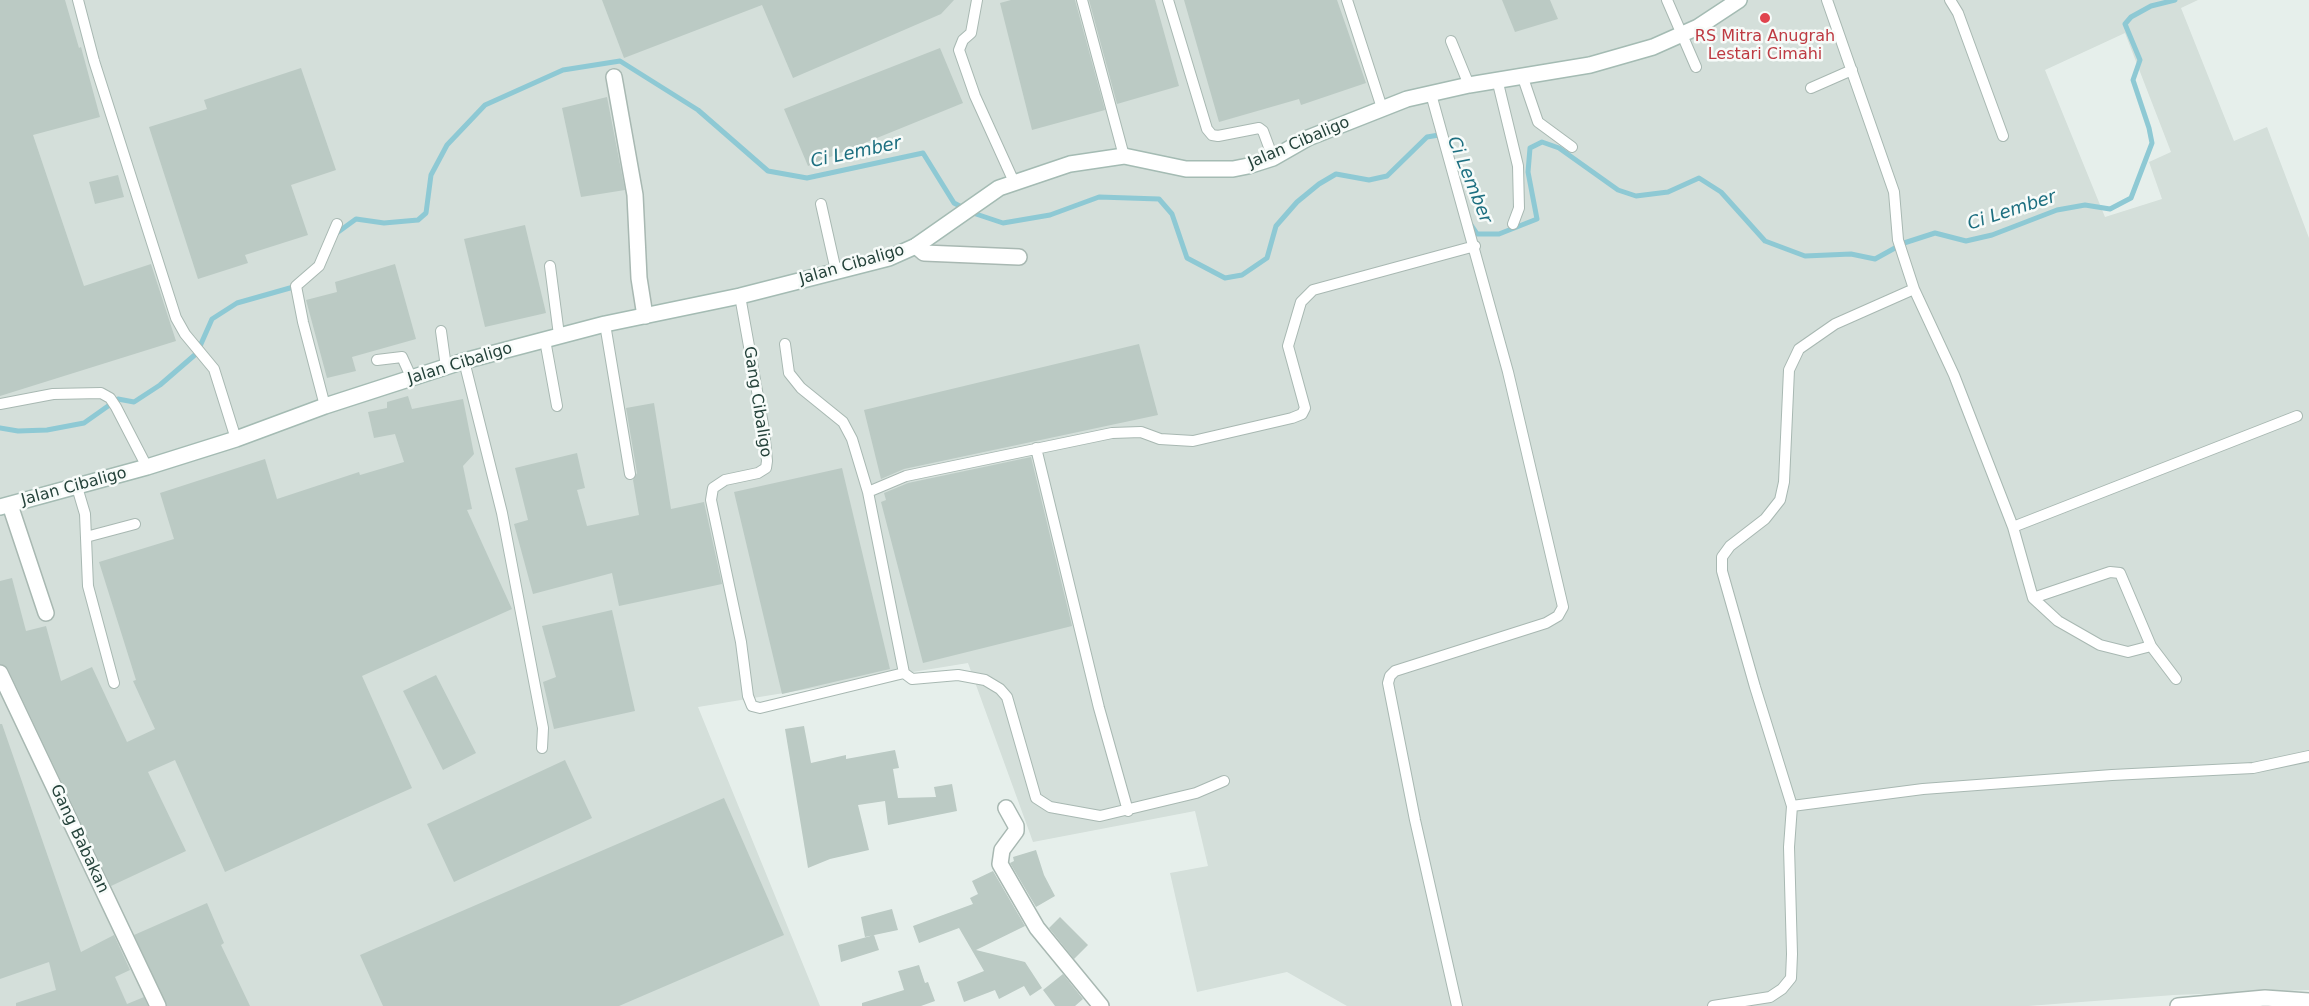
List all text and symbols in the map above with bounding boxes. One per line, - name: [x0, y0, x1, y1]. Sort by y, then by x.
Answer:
- marker: RS Mitra Anugrah Lestari Cimahi: [1758, 11, 1772, 25]
- place label: RS Mitra Anugrah Lestari Cimahi: [1695, 27, 1835, 65]
- street label: Jalan Cibaligo: [1245, 113, 1353, 173]
- water label: Ci Lember: [809, 133, 903, 173]
- water label: Ci Lember: [1442, 133, 1496, 227]
- water label: Ci Lember: [1965, 187, 2059, 235]
- street label: Jalan Cibaligo: [797, 241, 907, 289]
- street label: Jalan Cibaligo: [405, 339, 515, 389]
- street label: Gang Cibaligo: [739, 345, 775, 459]
- street label: Jalan Cibaligo: [19, 464, 129, 510]
- street label: Gang Babakan: [46, 782, 112, 896]

